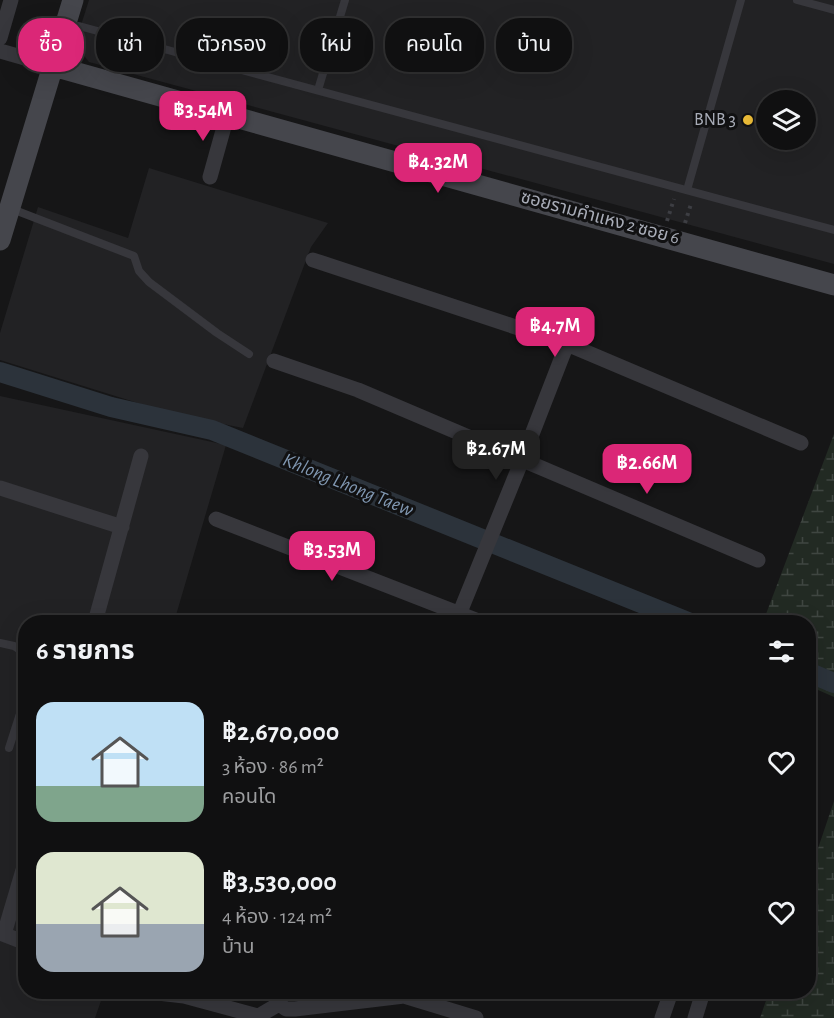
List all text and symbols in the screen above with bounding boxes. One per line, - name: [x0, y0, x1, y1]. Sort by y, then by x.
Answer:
- chip: ซื้อ: [18, 18, 84, 72]
- chip: เช่า: [96, 18, 164, 72]
- chip: ตัวกรอง: [176, 18, 288, 72]
- chip: ใหม่: [300, 18, 373, 72]
- chip: คอนโด: [385, 18, 484, 72]
- chip: บ้าน: [496, 18, 572, 72]
- map controls: [756, 90, 816, 150]
- button: layers: [756, 90, 816, 150]
- pin: ฿3.54M: [154, 91, 252, 142]
- text: ฿3.54M: [173, 100, 233, 120]
- place label: BNB 3: [694, 111, 736, 129]
- marker: BNB 3: [741, 113, 755, 127]
- pin: ฿4.32M: [389, 143, 487, 194]
- text: ฿4.32M: [408, 152, 468, 172]
- street label: ซอยรามคำแหง 2 ซอย 6: [519, 188, 681, 248]
- pin: ฿4.7M: [513, 307, 597, 358]
- text: ฿4.7M: [530, 316, 580, 336]
- pin: ฿2.67M: [447, 430, 545, 481]
- text: ฿2.67M: [466, 439, 526, 459]
- pin: ฿2.66M: [598, 444, 696, 495]
- water label: Khlong Lhong Taew: [280, 450, 416, 520]
- text: ฿2.66M: [617, 453, 677, 473]
- pin: ฿3.53M: [283, 531, 381, 582]
- text: ฿3.53M: [303, 540, 361, 560]
- icon: filters: [765, 635, 798, 668]
- text: 6 รายการ: [36, 638, 134, 664]
- text: ฿2,670,000: [222, 719, 339, 745]
- icon: home: [84, 726, 156, 798]
- icon: heart: [765, 746, 798, 779]
- text: 3 ห้อง · 86 m²: [222, 757, 324, 777]
- text: คอนโด: [222, 787, 276, 807]
- text: ฿3,530,000: [222, 869, 337, 895]
- icon: home: [84, 876, 156, 948]
- icon: heart: [765, 896, 798, 929]
- text: 4 ห้อง · 124 m²: [222, 907, 332, 927]
- text: บ้าน: [222, 937, 254, 957]

